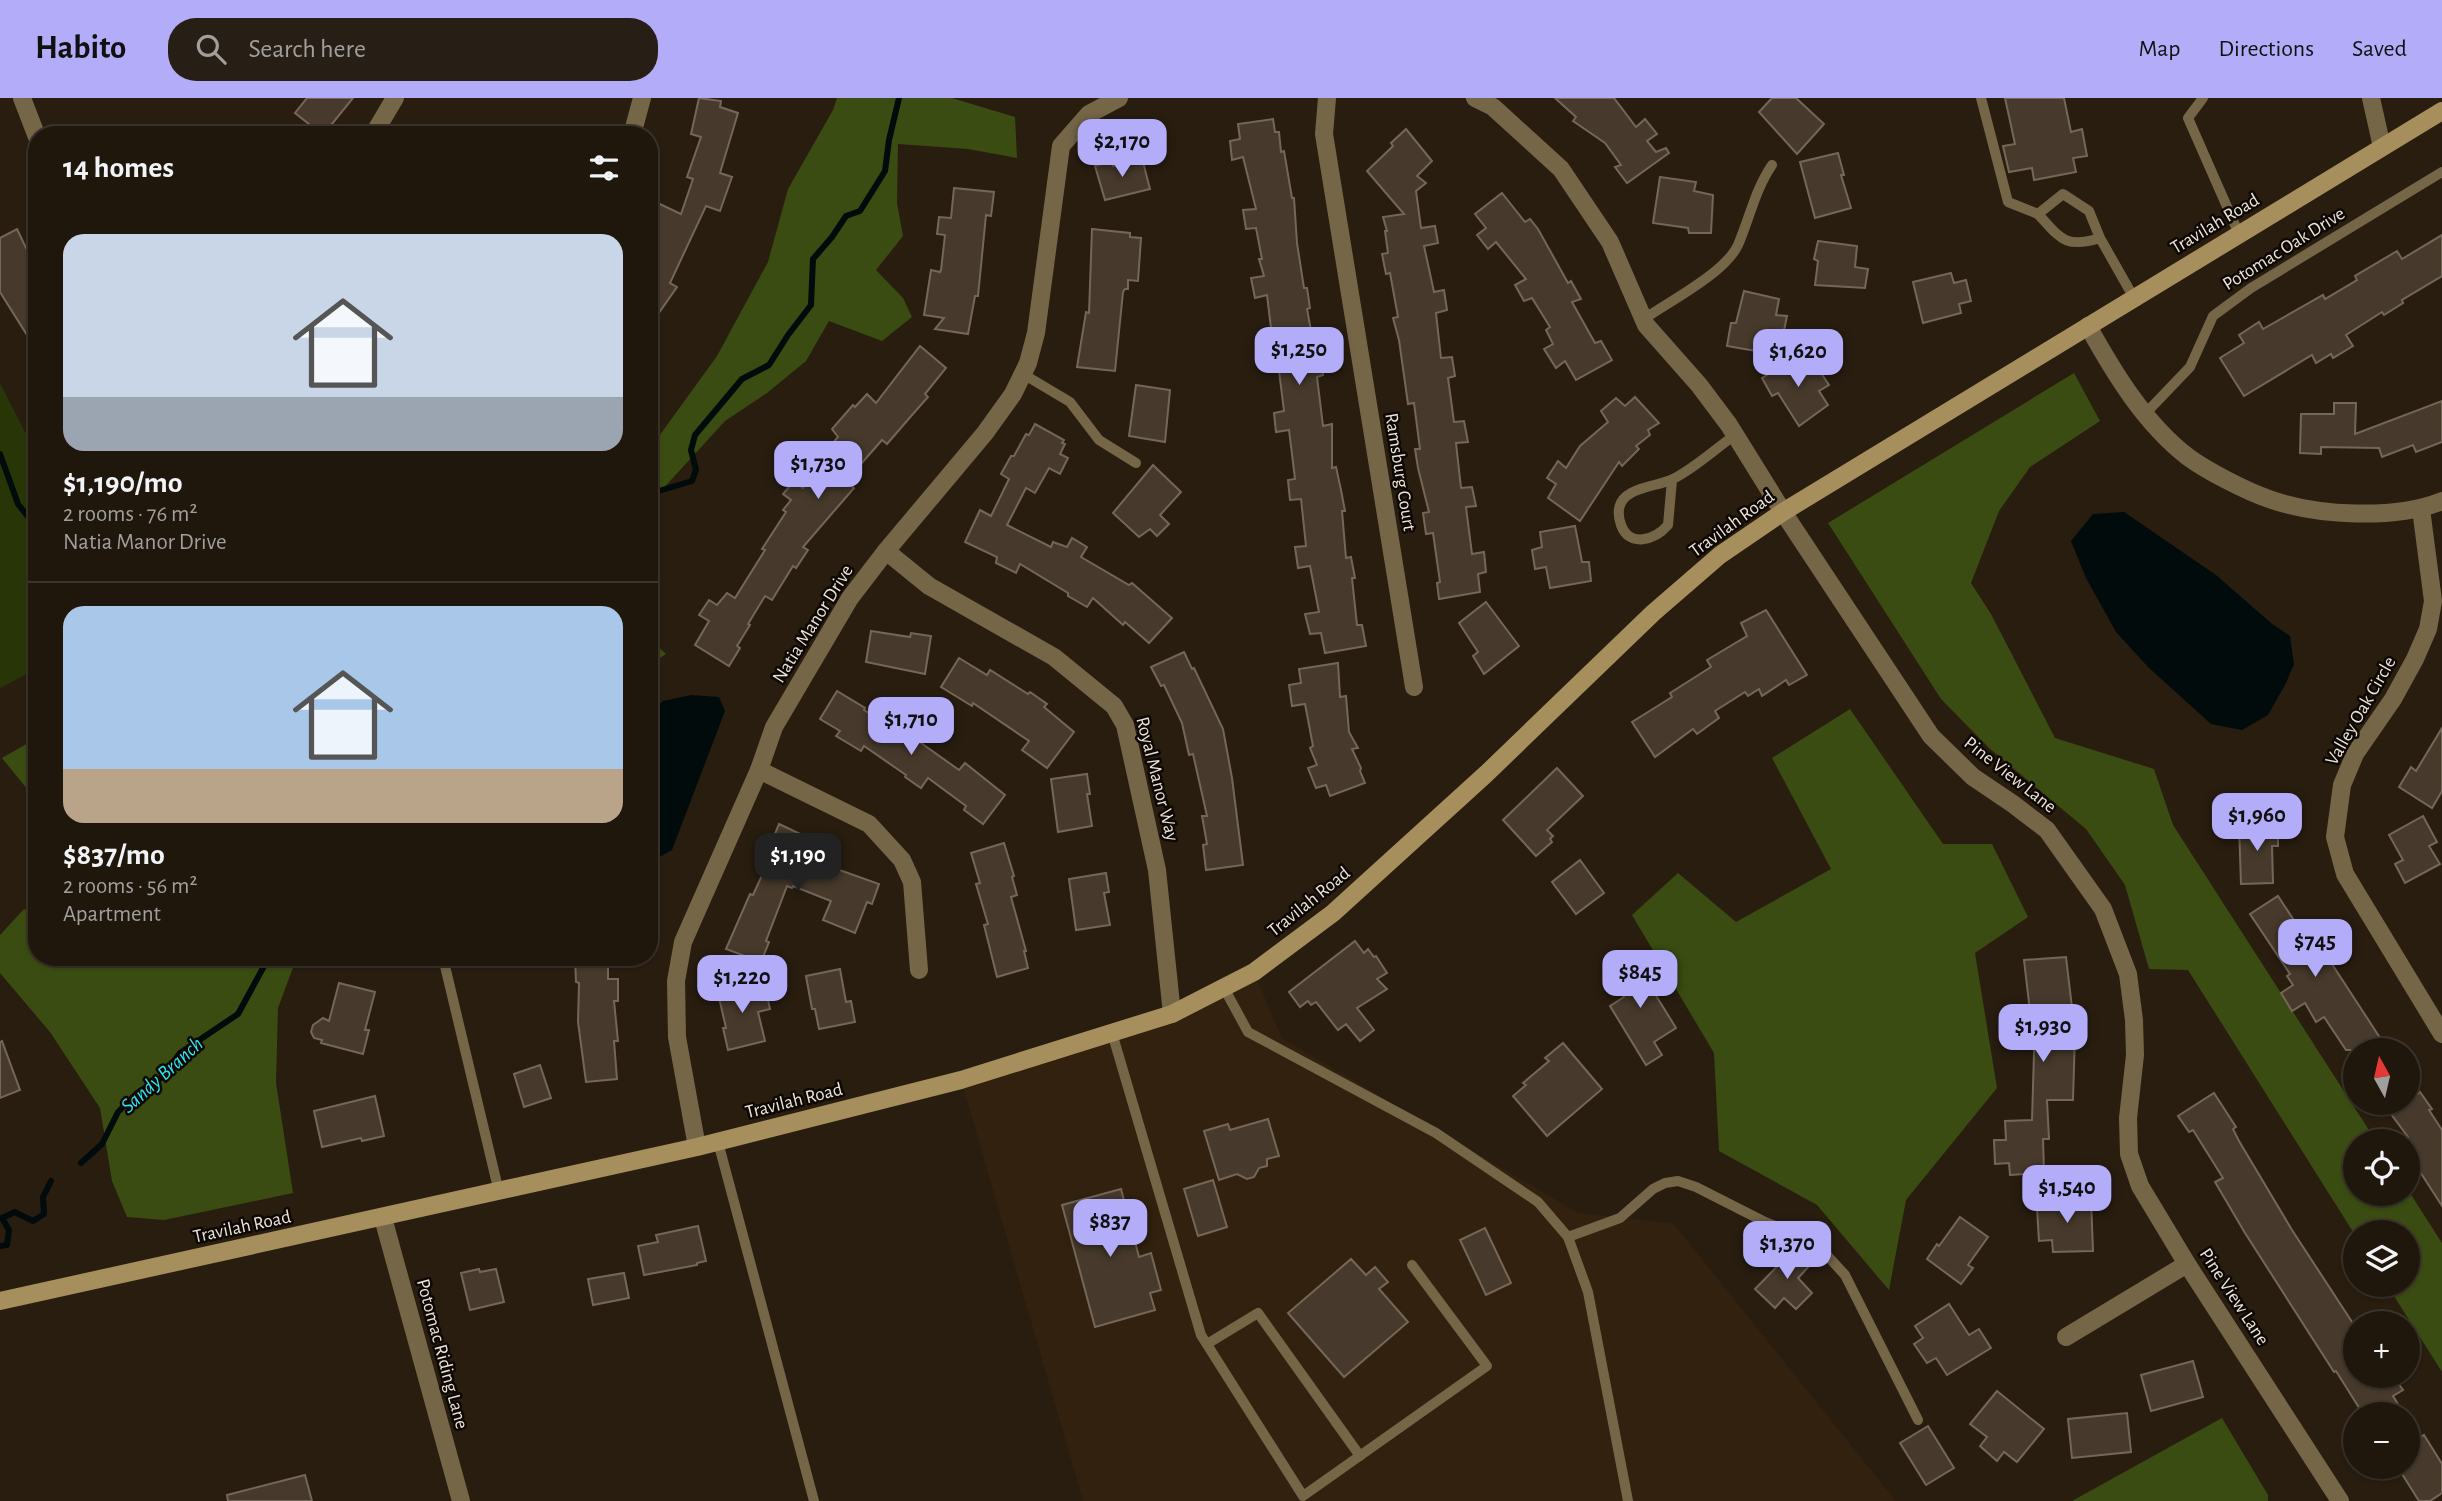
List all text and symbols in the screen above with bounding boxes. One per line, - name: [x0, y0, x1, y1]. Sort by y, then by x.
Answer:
- search box: [168, 18, 658, 81]
- icon: search: [192, 30, 230, 68]
- text: Habito: [35, 32, 126, 65]
- text: Search here: [248, 36, 366, 62]
- text: Map: [2138, 37, 2180, 61]
- text: Directions: [2218, 37, 2314, 61]
- text: Saved: [2352, 37, 2407, 61]
- pin: $2,170: [1065, 120, 1179, 179]
- text: $2,170: [1094, 130, 1150, 153]
- icon: filters: [585, 149, 623, 187]
- text: 14 homes: [63, 153, 174, 183]
- street label: Travilah Road: [2167, 190, 2263, 258]
- street label: Potomac Oak Drive: [2220, 204, 2348, 294]
- icon: home: [280, 280, 406, 406]
- pin: $1,250: [1242, 328, 1356, 387]
- pin: $1,620: [1741, 330, 1855, 389]
- text: $1,250: [1271, 338, 1327, 361]
- text: $1,620: [1769, 340, 1827, 363]
- street label: Ramsburg Court: [1381, 412, 1419, 532]
- pin: $1,730: [761, 442, 875, 501]
- text: $1,730: [790, 452, 846, 475]
- text: $1,190/mo: [63, 468, 183, 498]
- street label: Travilah Road: [1686, 487, 1778, 561]
- text: 2 rooms · 76 m²: [63, 503, 197, 526]
- text: Natia Manor Drive: [63, 531, 227, 554]
- street label: Natia Manor Drive: [769, 562, 857, 686]
- icon: home: [280, 652, 406, 778]
- street label: Valley Oak Circle: [2322, 653, 2400, 769]
- pin: $1,710: [854, 698, 968, 757]
- text: $1,710: [884, 708, 938, 731]
- street label: Royal Manor Way: [1132, 715, 1182, 843]
- street label: Pine View Lane: [1960, 733, 2060, 817]
- pin: $1,960: [2200, 794, 2314, 853]
- text: $1,960: [2228, 804, 2286, 827]
- pin: $1,190: [741, 834, 855, 893]
- text: $837/mo: [63, 840, 165, 870]
- text: $1,190: [770, 844, 826, 867]
- street label: Travilah Road: [1264, 863, 1354, 941]
- text: 2 rooms · 56 m²: [63, 875, 197, 898]
- text: Apartment: [63, 903, 161, 926]
- pin: $745: [2274, 920, 2356, 979]
- text: $745: [2294, 930, 2336, 953]
- pin: $845: [1599, 950, 1681, 1010]
- pin: $1,220: [685, 956, 799, 1015]
- text: $845: [1618, 961, 1662, 984]
- text: $1,220: [713, 966, 771, 989]
- pin: $1,930: [1986, 1004, 2100, 1064]
- text: $1,930: [2015, 1015, 2071, 1038]
- water label: Sandy Branch: [117, 1033, 207, 1117]
- north arrow: [2343, 1038, 2420, 1115]
- map controls: [2343, 1038, 2420, 1479]
- street label: Travilah Road: [743, 1080, 845, 1122]
- button: locate: [2343, 1129, 2420, 1206]
- pin: $1,540: [2010, 1166, 2124, 1225]
- text: $1,540: [2038, 1176, 2096, 1199]
- pin: $837: [1069, 1200, 1151, 1259]
- street label: Travilah Road: [191, 1207, 293, 1247]
- text: $837: [1089, 1210, 1131, 1233]
- button: layers: [2343, 1220, 2420, 1297]
- pin: $1,370: [1730, 1222, 1844, 1281]
- text: $1,370: [1759, 1232, 1815, 1255]
- street label: Pine View Lane: [2196, 1245, 2272, 1349]
- street label: Potomac Riding Lane: [413, 1277, 471, 1431]
- button: +: [2343, 1311, 2420, 1388]
- button: −: [2343, 1402, 2420, 1479]

